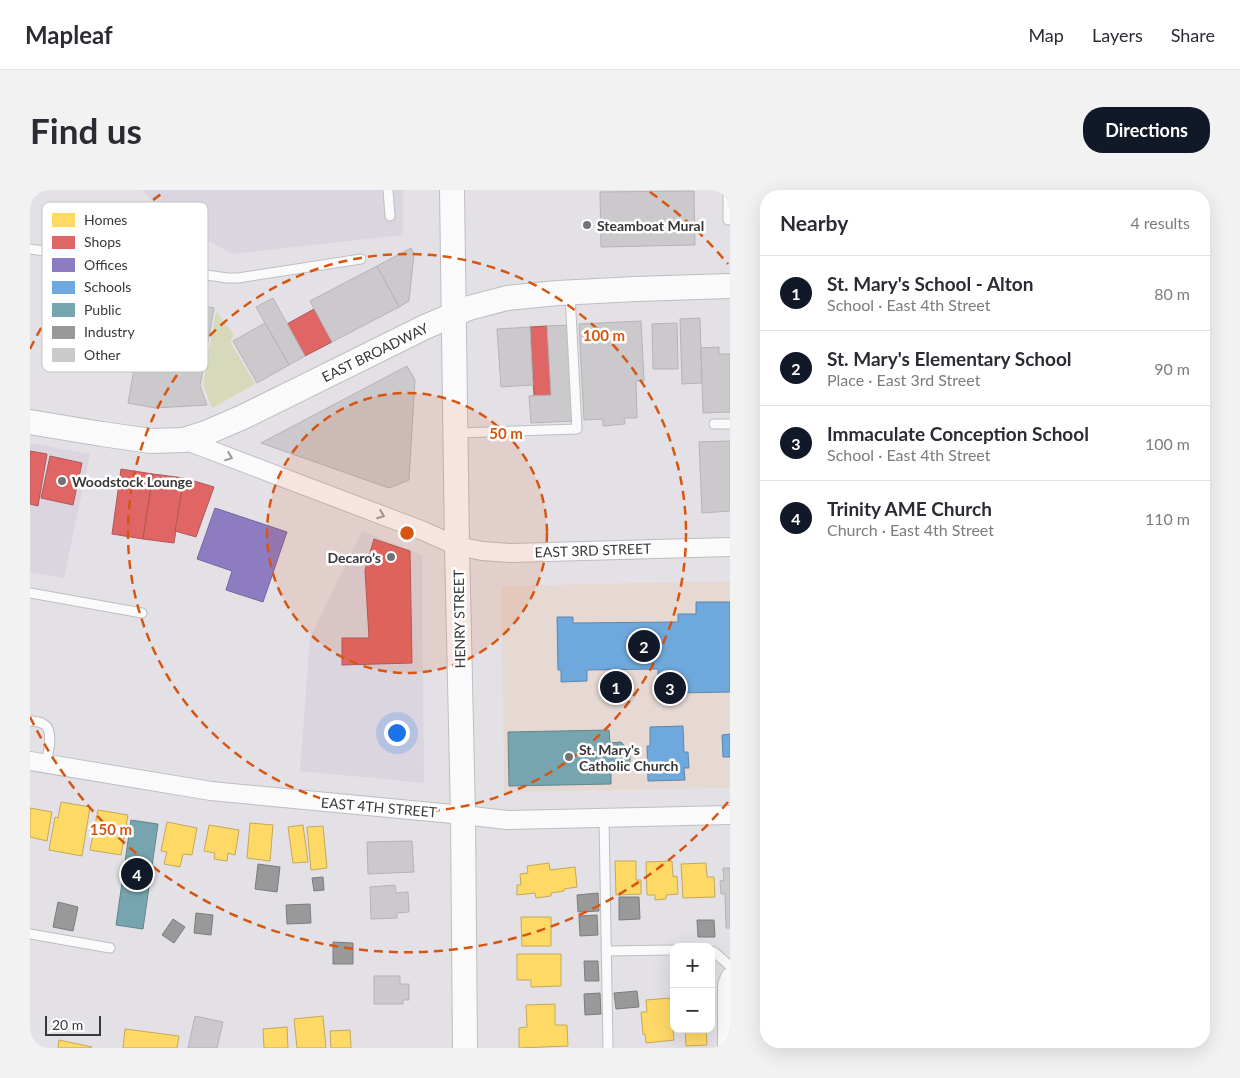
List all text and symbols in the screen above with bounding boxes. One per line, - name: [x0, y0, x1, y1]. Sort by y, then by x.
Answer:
- text: Mapleaf: [25, 20, 113, 49]
- text: Map: [1028, 24, 1064, 46]
- text: Layers: [1092, 24, 1143, 46]
- text: Share: [1171, 24, 1215, 46]
- button: Directions: [1083, 107, 1210, 153]
- text: Find us: [30, 109, 142, 151]
- legend: [42, 202, 208, 372]
- text: Nearby: [780, 210, 848, 235]
- text: Homes: [84, 211, 127, 228]
- text: 4 results: [1130, 213, 1190, 232]
- place label: Steamboat Mural: [597, 217, 704, 234]
- marker: Steamboat Mural: [581, 219, 593, 231]
- text: Shops: [84, 233, 121, 250]
- text: Offices: [84, 256, 128, 273]
- text: St. Mary's School - Alton: [827, 272, 1033, 295]
- text: Schools: [84, 278, 131, 295]
- text: 1: [791, 284, 801, 303]
- text: 80 m: [1154, 284, 1190, 303]
- text: School · East 4th Street: [827, 295, 991, 314]
- text: Public: [84, 301, 122, 318]
- street label: EAST BROADWAY: [319, 319, 431, 385]
- text: Industry: [84, 323, 135, 340]
- text: 100 m: [583, 326, 625, 344]
- text: Other: [84, 346, 121, 363]
- text: St. Mary's Elementary School: [827, 347, 1072, 370]
- text: 2: [791, 359, 801, 378]
- text: 90 m: [1154, 359, 1190, 378]
- text: Place · East 3rd Street: [827, 370, 980, 389]
- text: Immaculate Conception School: [827, 422, 1089, 445]
- text: 50 m: [489, 424, 523, 442]
- text: 3: [791, 434, 801, 453]
- text: 100 m: [1145, 434, 1190, 453]
- text: School · East 4th Street: [827, 445, 991, 464]
- one-way arrow: [224, 451, 233, 462]
- place label: Woodstock Lounge: [72, 473, 193, 490]
- marker: Woodstock Lounge: [56, 475, 68, 487]
- text: Trinity AME Church: [827, 497, 992, 520]
- one-way arrow: [376, 509, 385, 519]
- text: 4: [791, 509, 801, 528]
- text: 110 m: [1145, 509, 1190, 528]
- text: Church · East 4th Street: [827, 520, 994, 539]
- centre of rings: [398, 524, 416, 542]
- street label: EAST 3RD STREET: [534, 539, 652, 561]
- place label: Decaro’s: [327, 549, 381, 566]
- marker: Decaro’s: [385, 551, 397, 563]
- street label: HENRY STREET: [450, 569, 468, 668]
- pin: 2: [628, 627, 660, 665]
- pin: 1: [600, 668, 632, 706]
- pin: 3: [654, 669, 686, 707]
- your location: [384, 720, 410, 746]
- place label: St. Mary's Catholic Church: [579, 741, 678, 774]
- marker: St. Mary's Catholic Church: [563, 751, 575, 763]
- street label: EAST 4TH STREET: [320, 793, 438, 821]
- text: 150 m: [90, 820, 132, 838]
- pin: 4: [121, 855, 153, 893]
- map controls: [670, 943, 715, 1033]
- button: +: [670, 943, 715, 988]
- button: −: [670, 988, 715, 1033]
- scale bar: [45, 1013, 101, 1036]
- text: 20 m: [52, 1016, 83, 1033]

